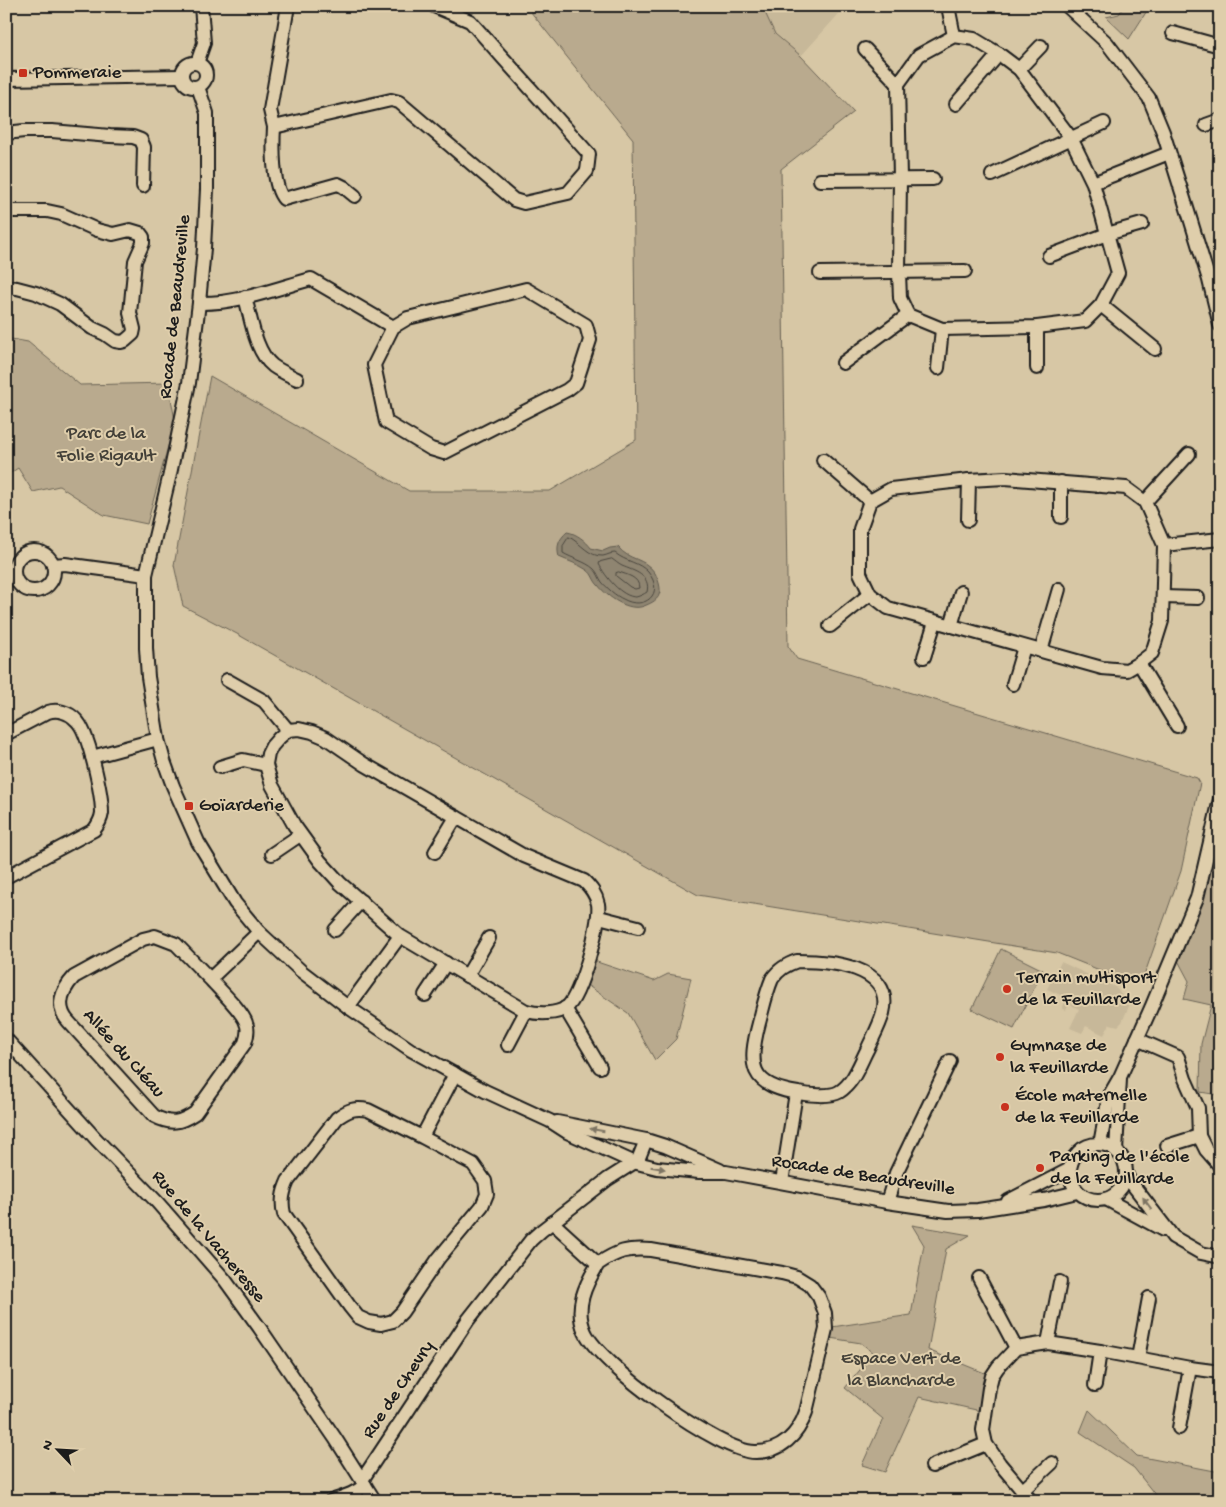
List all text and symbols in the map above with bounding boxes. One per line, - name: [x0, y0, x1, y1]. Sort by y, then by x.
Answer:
- place label: Pommeraie: [32, 62, 122, 85]
- marker: Pommeraie: [17, 67, 29, 79]
- street label: Rocade de Beaudreville: [155, 214, 197, 400]
- park label: Parc de la Folie Rigault: [56, 423, 157, 468]
- place label: Goïarderie: [199, 795, 284, 818]
- marker: Goïarderie: [183, 800, 195, 812]
- place label: Terrain multisport de la Feuillarde: [1016, 967, 1157, 1012]
- marker: Terrain multisport de la Feuillarde: [1001, 983, 1013, 995]
- street label: Allée du Cléau: [77, 1005, 169, 1103]
- place label: Gymnase de la Feuillarde: [1010, 1035, 1109, 1080]
- marker: Gymnase de la Feuillarde: [994, 1051, 1006, 1063]
- place label: École maternelle de la Feuillarde: [1015, 1085, 1147, 1130]
- marker: École maternelle de la Feuillarde: [999, 1101, 1011, 1113]
- one-way arrow: [589, 1125, 605, 1133]
- place label: Parking de l'école de la Feuillarde: [1049, 1146, 1189, 1191]
- street label: Rocade de Beaudreville: [770, 1150, 956, 1202]
- marker: Parking de l'école de la Feuillarde: [1034, 1162, 1046, 1174]
- one-way arrow: [651, 1164, 667, 1172]
- street label: Rue de la Vacheresse: [146, 1166, 270, 1308]
- one-way arrow: [1141, 1197, 1152, 1210]
- street label: Rue de Chevry: [358, 1336, 441, 1443]
- park label: Espace Vert de la Blancharde: [841, 1348, 961, 1393]
- north arrow: [32, 1424, 82, 1474]
- text: N: [39, 1438, 58, 1453]

